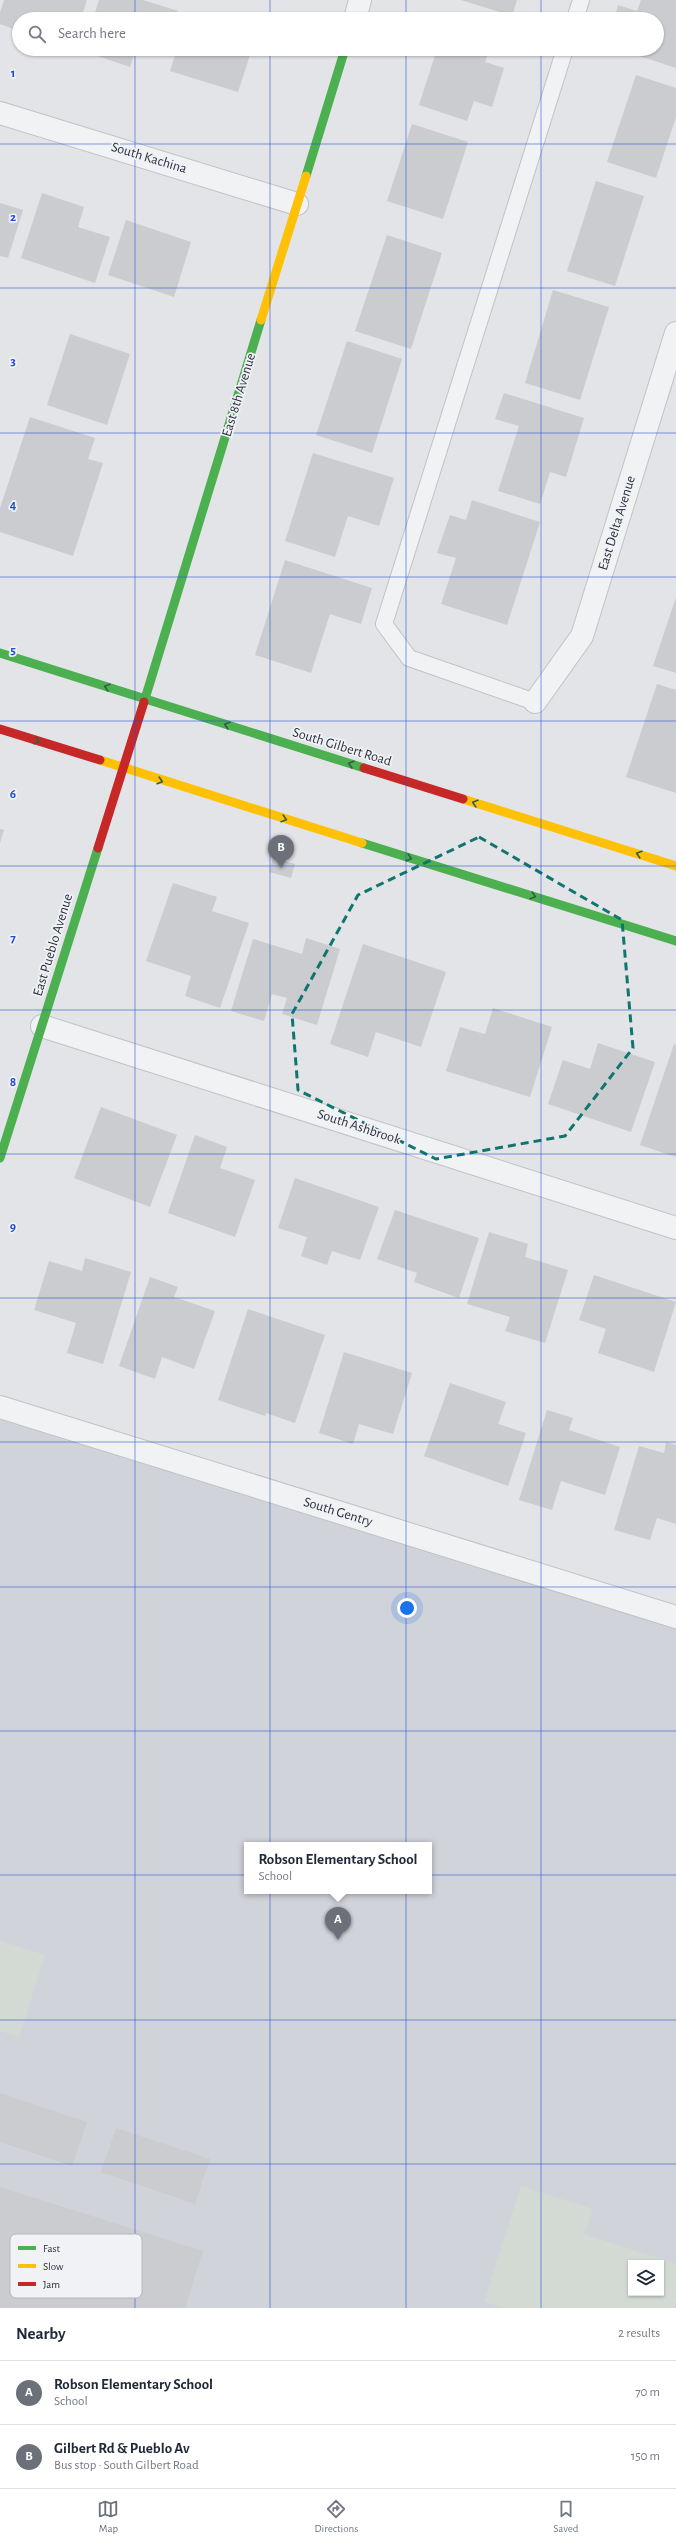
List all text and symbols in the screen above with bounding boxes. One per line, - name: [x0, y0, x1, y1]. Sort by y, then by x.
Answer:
- search box: [12, 12, 664, 56]
- icon: search: [26, 23, 48, 45]
- text: Search here: [58, 26, 126, 41]
- text: 1: [11, 67, 15, 80]
- street label: South Kachina: [110, 140, 189, 176]
- text: 2: [10, 211, 16, 224]
- street label: East 8th Avenue: [220, 352, 258, 438]
- text: 3: [10, 355, 16, 368]
- street label: East Delta Avenue: [596, 474, 638, 572]
- text: 4: [10, 499, 17, 512]
- text: 5: [10, 644, 16, 657]
- one-way arrow: [104, 683, 111, 692]
- one-way arrow: [224, 721, 231, 730]
- street label: South Gilbert Road: [291, 725, 393, 769]
- one-way arrow: [33, 736, 40, 745]
- one-way arrow: [348, 760, 355, 769]
- one-way arrow: [156, 776, 163, 785]
- text: 6: [10, 788, 16, 801]
- one-way arrow: [472, 799, 479, 808]
- one-way arrow: [281, 814, 288, 823]
- pin: B: [268, 835, 294, 868]
- one-way arrow: [635, 850, 642, 859]
- one-way arrow: [405, 853, 412, 862]
- one-way arrow: [529, 891, 536, 900]
- street label: East Pueblo Avenue: [31, 892, 75, 998]
- text: 7: [10, 932, 16, 945]
- text: 8: [10, 1076, 16, 1089]
- street label: South Ashbrook: [316, 1107, 403, 1147]
- text: 9: [10, 1221, 16, 1234]
- street label: South Gentry: [302, 1495, 374, 1529]
- your location: [397, 1598, 417, 1618]
- popup: [244, 1842, 432, 1894]
- text: Robson Elementary School: [259, 1852, 418, 1867]
- text: School: [259, 1870, 292, 1883]
- pin: A: [325, 1907, 351, 1940]
- legend: [10, 2234, 142, 2298]
- text: Fast: [43, 2243, 61, 2254]
- map controls: [628, 2260, 664, 2296]
- button: layers: [628, 2260, 664, 2296]
- text: Slow: [43, 2261, 64, 2272]
- text: Jam: [43, 2279, 60, 2290]
- text: Nearby: [16, 2325, 66, 2342]
- text: 2 results: [618, 2327, 660, 2340]
- text: Robson Elementary School: [54, 2377, 213, 2392]
- text: A: [25, 2386, 33, 2399]
- text: 70 m: [635, 2386, 660, 2399]
- text: School: [54, 2395, 88, 2408]
- text: Gilbert Rd & Pueblo Av: [54, 2441, 190, 2456]
- text: B: [25, 2450, 33, 2463]
- text: 150 m: [631, 2450, 660, 2463]
- text: Bus stop · South Gilbert Road: [54, 2459, 199, 2472]
- tab: Map: [97, 2498, 119, 2535]
- tab: Directions: [314, 2498, 358, 2535]
- tab: Saved: [553, 2498, 578, 2535]

